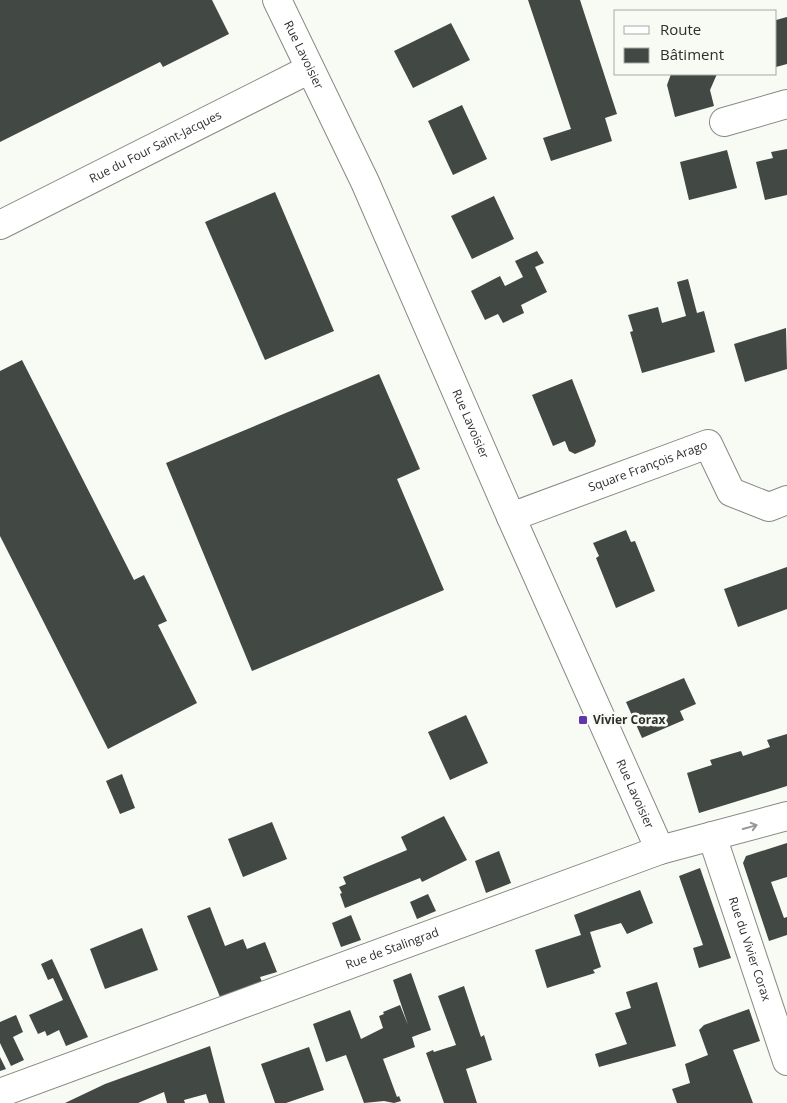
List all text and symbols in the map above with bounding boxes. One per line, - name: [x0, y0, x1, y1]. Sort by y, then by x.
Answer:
- legend: [614, 10, 777, 75]
- street label: Rue Lavoisier: [280, 18, 328, 92]
- text: Route: [660, 19, 701, 39]
- text: Bâtiment: [660, 44, 724, 64]
- street label: Rue du Four Saint-Jacques: [86, 106, 224, 187]
- street label: Rue Lavoisier: [448, 386, 494, 461]
- street label: Square François Arago: [586, 436, 710, 496]
- place label: Vivier Corax: [593, 711, 665, 728]
- marker: Vivier Corax: [577, 714, 589, 726]
- street label: Rue Lavoisier: [612, 756, 658, 831]
- one-way arrow: [741, 822, 757, 831]
- street label: Rue du Vivier Corax: [725, 894, 776, 1004]
- street label: Rue de Stalingrad: [343, 923, 441, 973]

